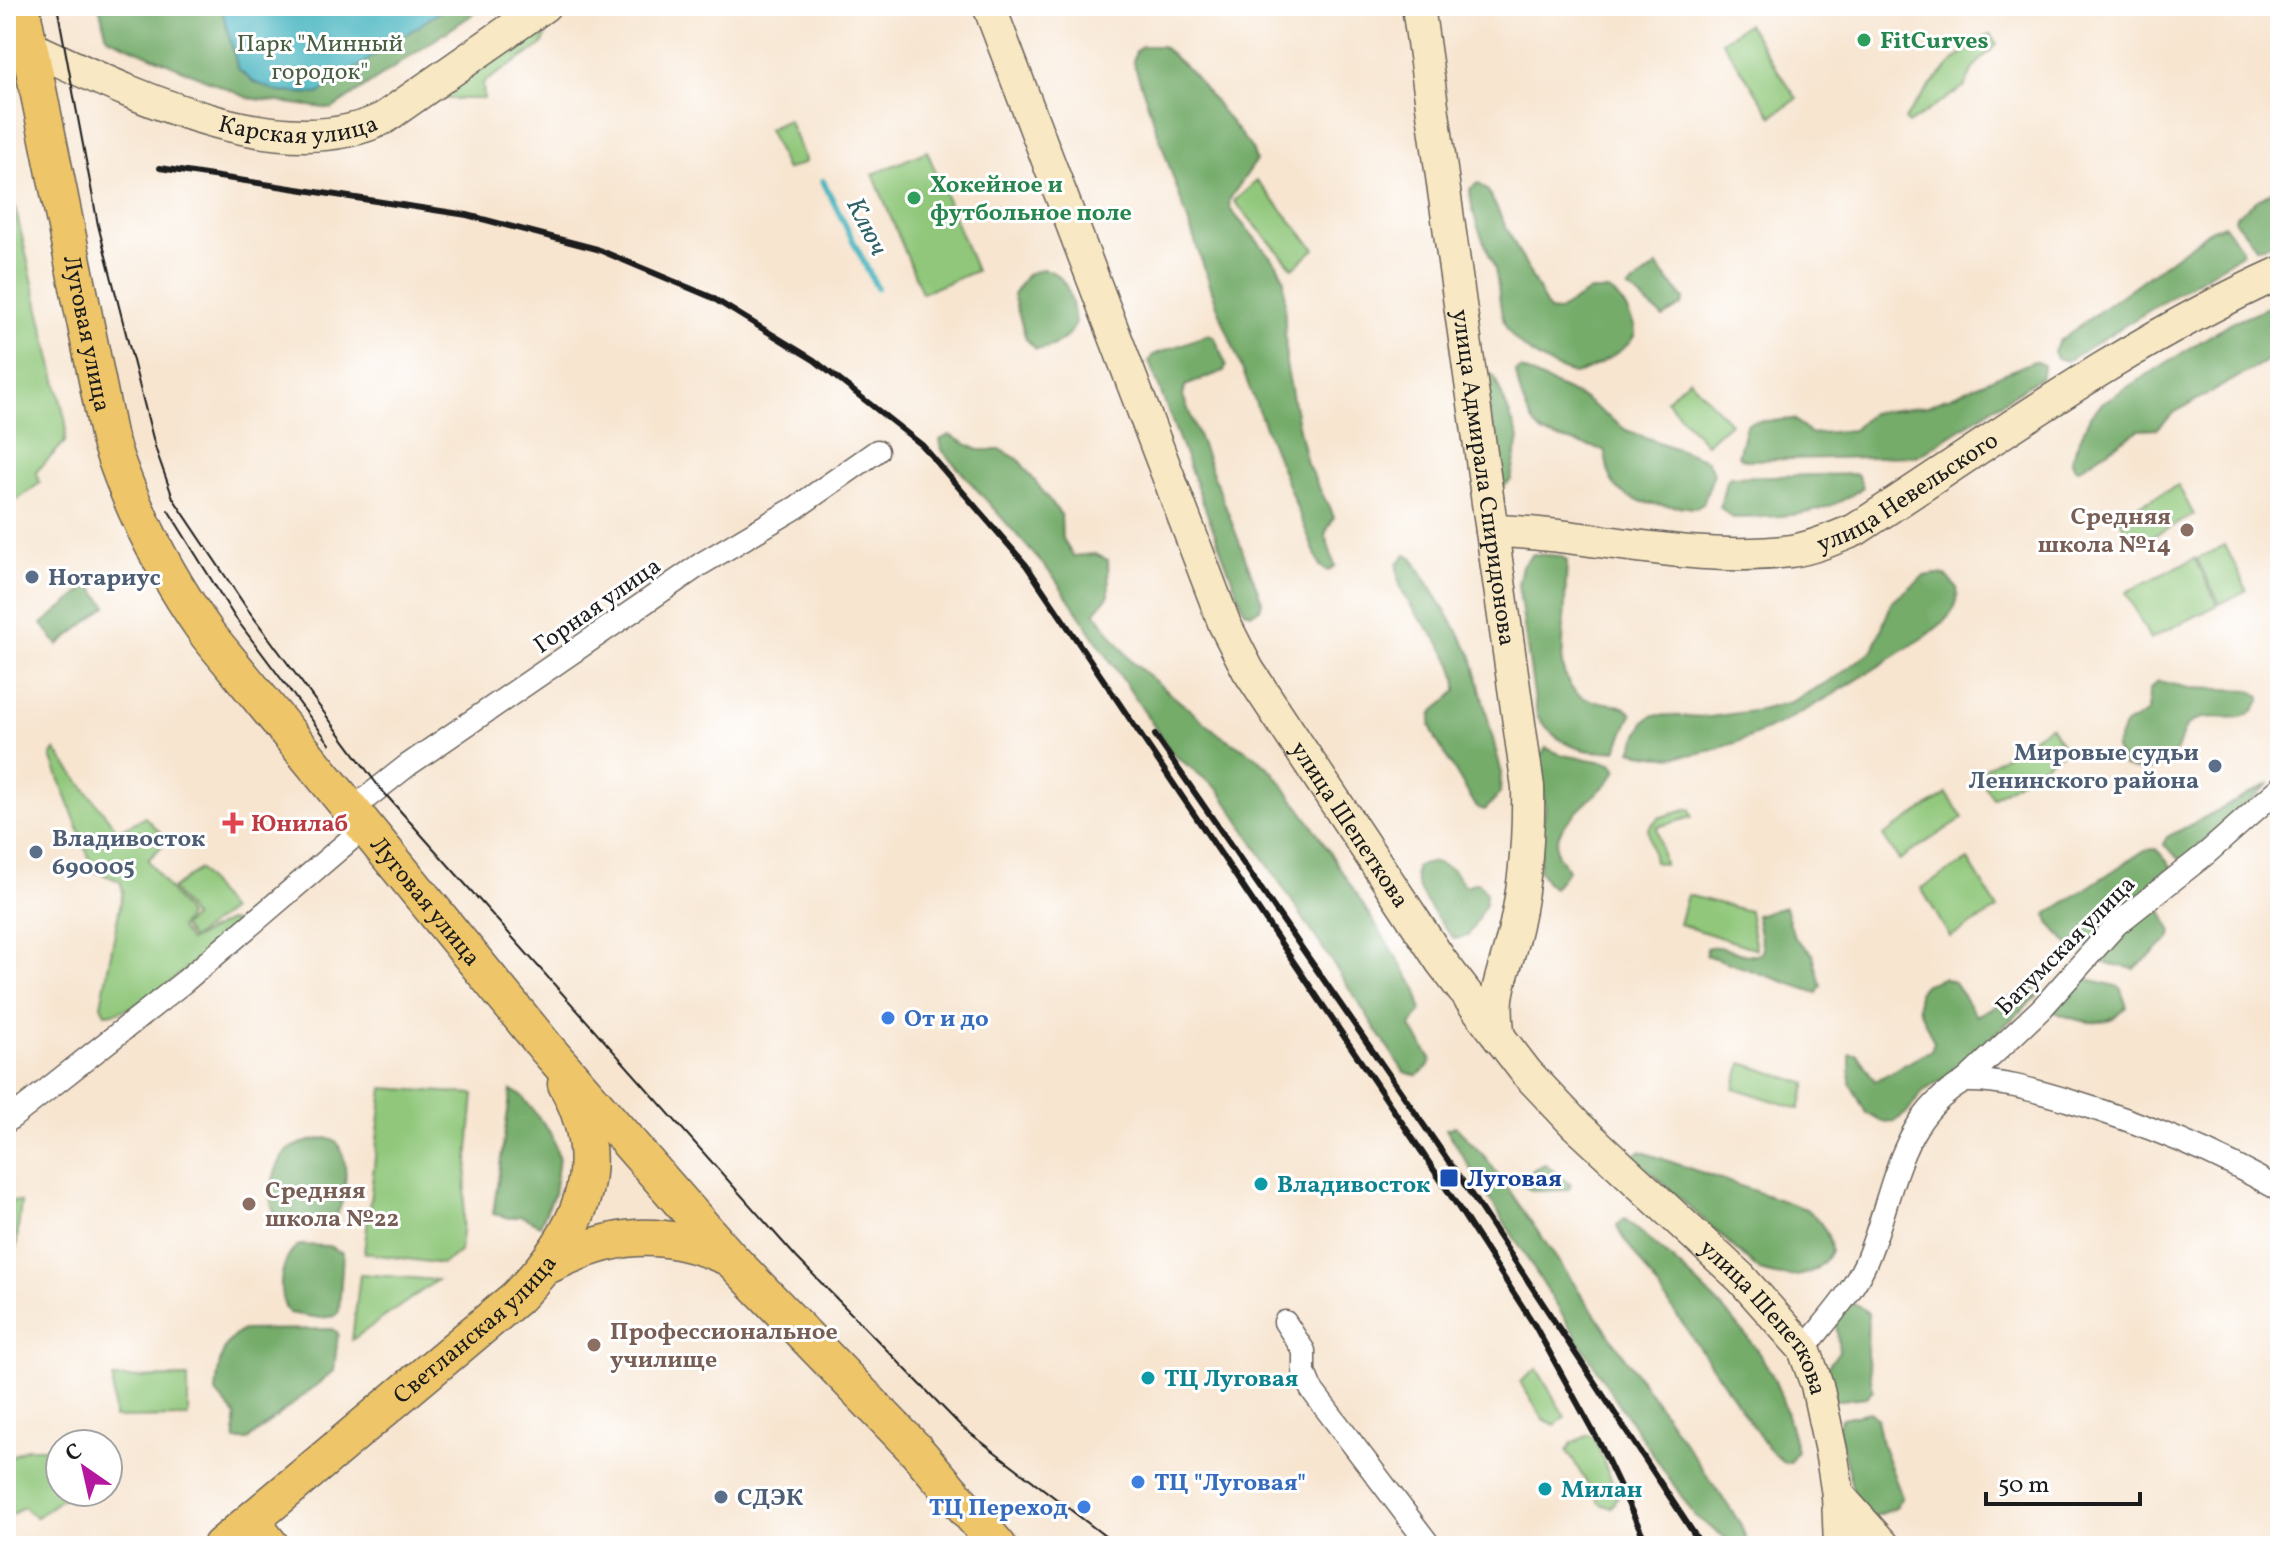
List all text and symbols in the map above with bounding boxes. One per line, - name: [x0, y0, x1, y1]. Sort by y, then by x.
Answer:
- place label: FitCurves: [1880, 25, 1989, 59]
- park label: Парк "Минный городок": [237, 28, 403, 90]
- marker: FitCurves: [1855, 31, 1873, 49]
- street label: Карская улица: [215, 108, 383, 154]
- place label: Хокейное и футбольное поле: [930, 169, 1132, 231]
- marker: Хокейное и футбольное поле: [905, 189, 923, 207]
- water label: Ключ: [836, 192, 896, 262]
- street label: Луговая улица: [53, 252, 118, 415]
- street label: улица Адмирала Спиридонова: [1442, 307, 1523, 648]
- street label: улица Невельского: [1813, 424, 2006, 562]
- place label: Средняя школа №14: [2038, 501, 2171, 563]
- marker: Средняя школа №14: [2178, 521, 2196, 539]
- street label: Горная улица: [528, 550, 669, 663]
- place label: Нотариус: [48, 562, 161, 596]
- marker: Нотариус: [23, 568, 41, 586]
- street label: улица Шепеткова: [1281, 735, 1416, 915]
- place label: Мировые судьи Ленинского района: [1969, 737, 2199, 799]
- marker: Мировые судьи Ленинского района: [2206, 757, 2224, 775]
- place label: Юнилаб: [251, 808, 348, 842]
- marker: Юнилаб: [222, 812, 244, 834]
- place label: Владивосток 690005: [52, 823, 205, 885]
- street label: Луговая улица: [361, 830, 488, 974]
- marker: Владивосток 690005: [27, 843, 45, 861]
- street label: Батумская улица: [1989, 869, 2144, 1024]
- place label: От и до: [904, 1003, 989, 1037]
- marker: От и до: [879, 1009, 897, 1027]
- place label: Луговая: [1467, 1163, 1562, 1197]
- marker: Луговая: [1438, 1167, 1460, 1189]
- place label: Владивосток: [1277, 1169, 1430, 1203]
- place label: Средняя школа №22: [265, 1175, 399, 1237]
- marker: Владивосток: [1252, 1175, 1270, 1193]
- marker: Средняя школа №22: [240, 1195, 258, 1213]
- street label: улица Шепеткова: [1691, 1232, 1834, 1399]
- street label: Светланская улица: [387, 1248, 566, 1413]
- place label: Профессиональное училище: [610, 1316, 838, 1378]
- marker: Профессиональное училище: [585, 1336, 603, 1354]
- place label: ТЦ Луговая: [1164, 1363, 1299, 1397]
- marker: ТЦ Луговая: [1139, 1369, 1157, 1387]
- north arrow: [44, 1428, 124, 1508]
- text: С: [60, 1437, 89, 1470]
- scale bar: [1986, 1456, 2140, 1506]
- place label: ТЦ "Луговая": [1154, 1467, 1306, 1501]
- text: 50 m: [1998, 1469, 2050, 1503]
- marker: ТЦ "Луговая": [1129, 1473, 1147, 1491]
- place label: Милан: [1561, 1474, 1642, 1508]
- marker: Милан: [1536, 1480, 1554, 1498]
- place label: СДЭК: [737, 1482, 804, 1516]
- marker: СДЭК: [712, 1488, 730, 1506]
- place label: ТЦ Переход: [929, 1492, 1068, 1526]
- marker: ТЦ Переход: [1075, 1498, 1093, 1516]

